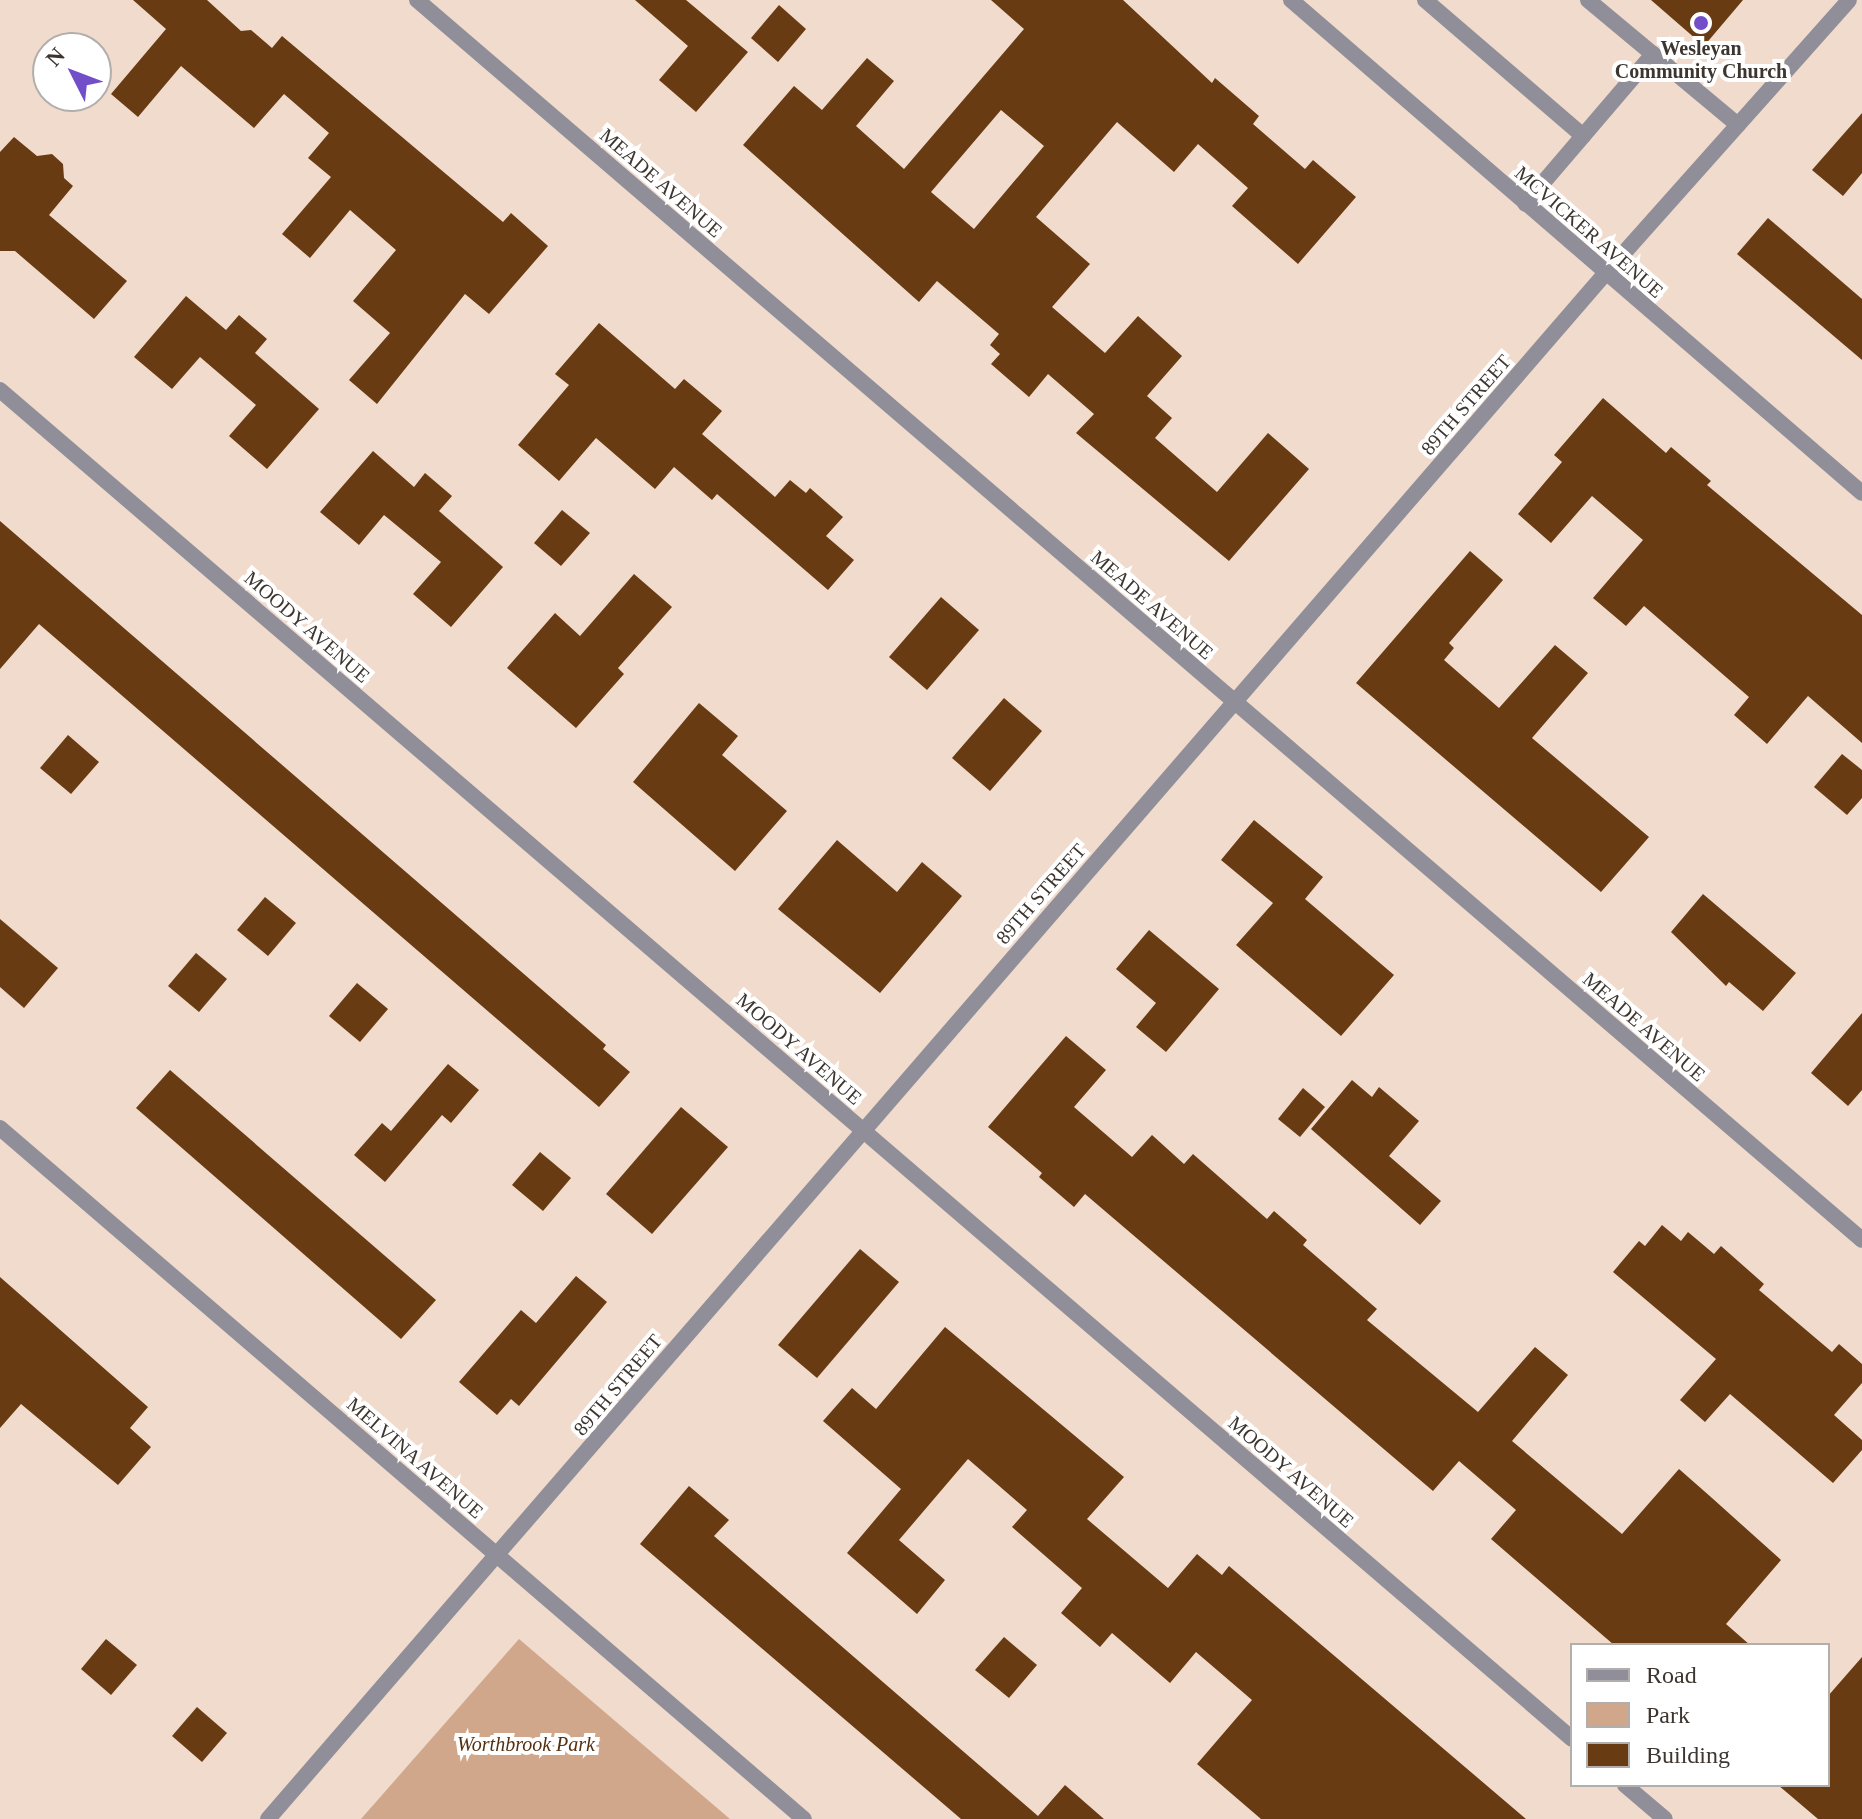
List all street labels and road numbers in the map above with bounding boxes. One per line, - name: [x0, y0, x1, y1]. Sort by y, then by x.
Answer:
- street label: MEADE AVENUE: [594, 123, 728, 243]
- street label: MCVICKER AVENUE: [1509, 161, 1669, 303]
- street label: 89TH STREET: [1416, 350, 1516, 460]
- street label: MEADE AVENUE: [1085, 545, 1219, 665]
- street label: MOODY AVENUE: [239, 565, 375, 689]
- street label: 89TH STREET: [991, 839, 1091, 949]
- street label: MEADE AVENUE: [1577, 967, 1711, 1087]
- street label: MOODY AVENUE: [731, 987, 867, 1111]
- street label: 89TH STREET: [569, 1329, 667, 1441]
- street label: MELVINA AVENUE: [341, 1392, 489, 1524]
- street label: MOODY AVENUE: [1223, 1410, 1359, 1534]

